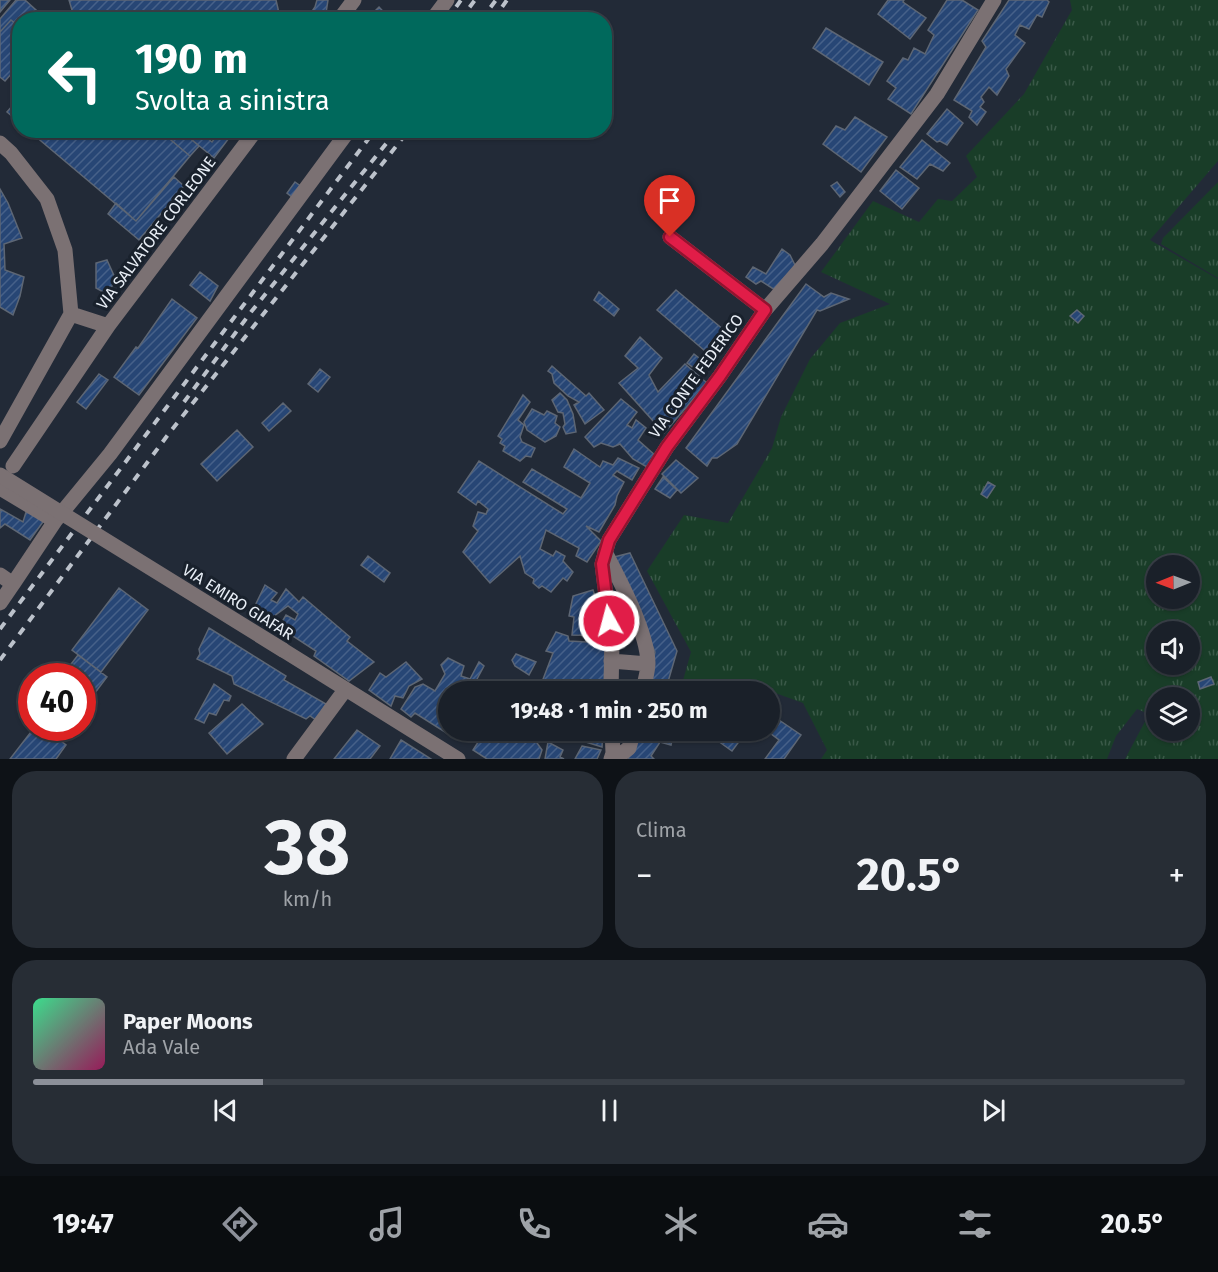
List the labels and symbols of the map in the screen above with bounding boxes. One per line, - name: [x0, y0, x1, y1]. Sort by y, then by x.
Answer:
- street label: VIA SALVATORE CORLEONE: [92, 153, 220, 313]
- pin: [644, 175, 695, 237]
- street label: VIA CONTE FEDERICO: [645, 310, 747, 442]
- north arrow: [1146, 555, 1200, 609]
- street label: VIA EMIRO GIAFAR: [179, 560, 297, 644]
- position arrow: [577, 589, 641, 653]
- speed limit sign: 40: [18, 663, 96, 741]

